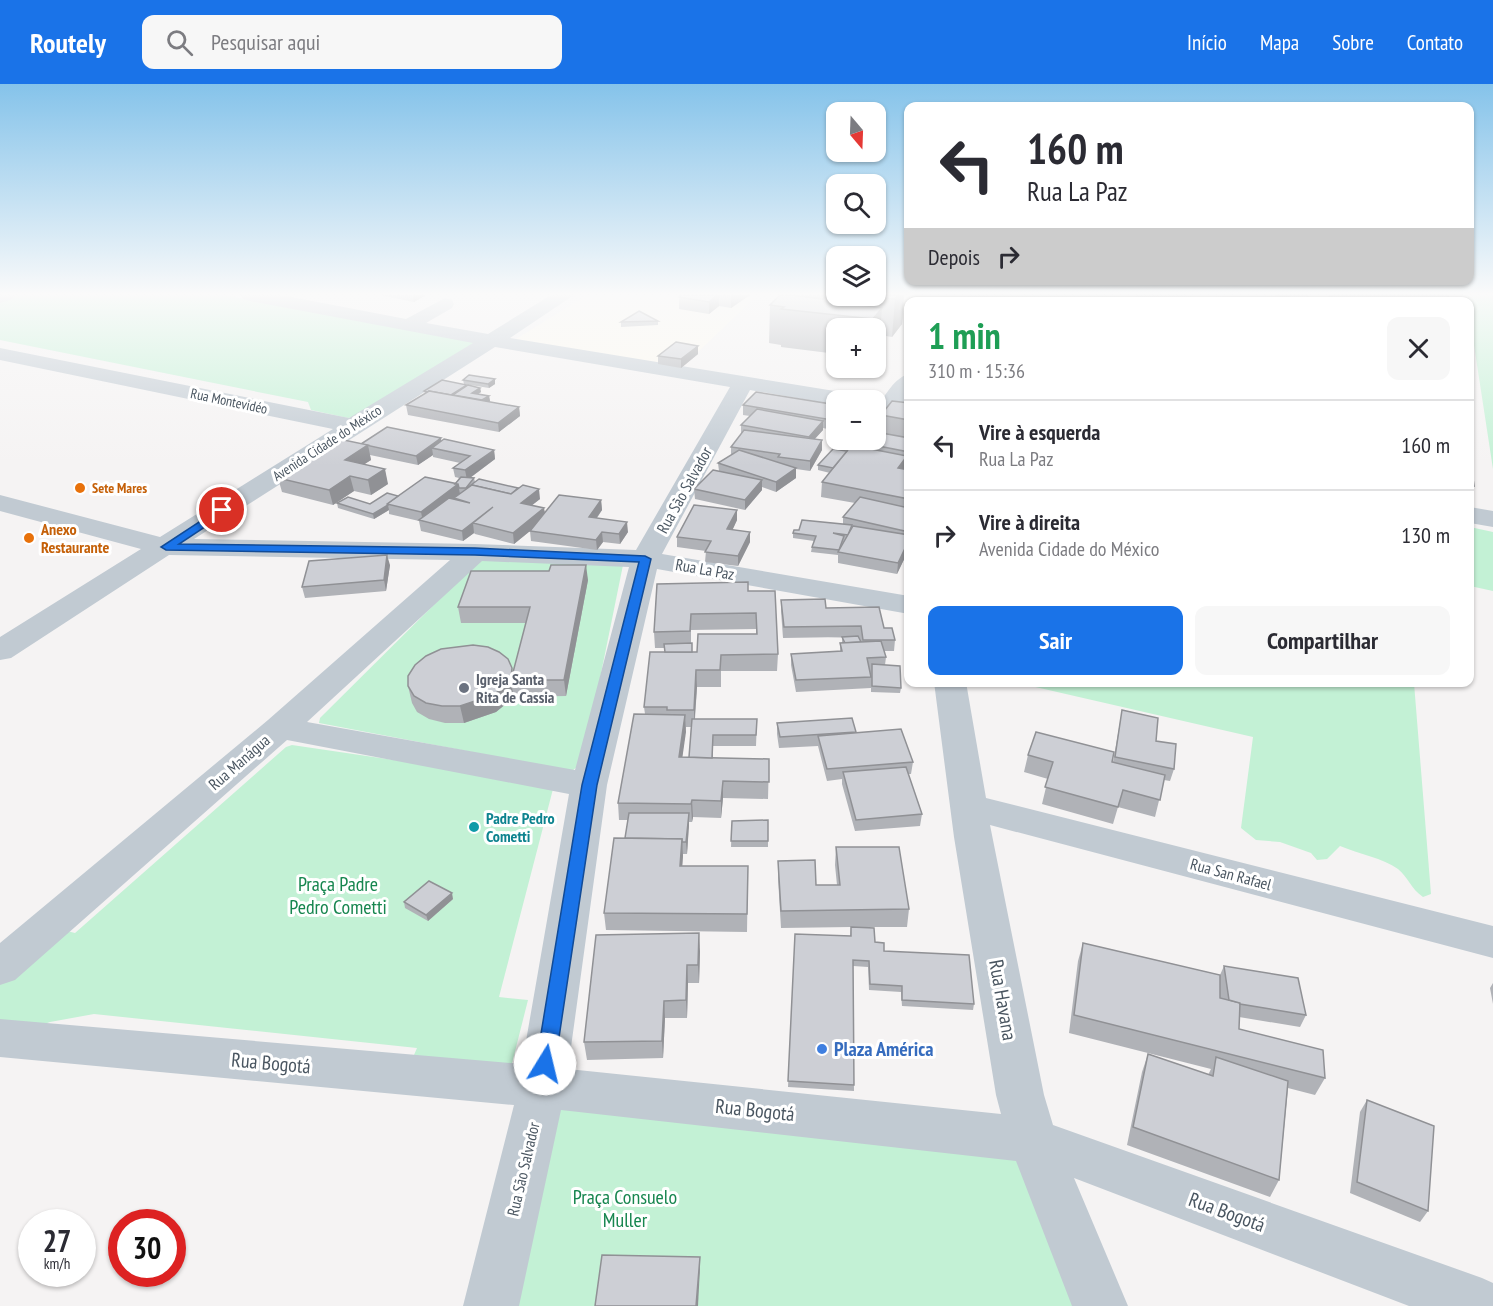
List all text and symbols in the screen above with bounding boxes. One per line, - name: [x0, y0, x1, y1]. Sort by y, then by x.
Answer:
- search box: [142, 15, 562, 69]
- text: Routely: [30, 24, 106, 61]
- icon: search: [163, 26, 196, 59]
- text: Pesquisar aqui: [211, 28, 320, 56]
- text: Início: [1187, 29, 1227, 56]
- text: Mapa: [1260, 29, 1299, 56]
- text: Sobre: [1332, 29, 1374, 56]
- text: Contato: [1407, 29, 1463, 56]
- north arrow: [826, 102, 886, 162]
- map controls: [826, 102, 886, 450]
- text: 160 m: [1027, 121, 1124, 176]
- icon: left: [928, 126, 1006, 204]
- button: search: [826, 174, 886, 234]
- text: Rua La Paz: [1027, 174, 1128, 208]
- icon: right: [992, 240, 1025, 273]
- text: Depois: [928, 243, 980, 271]
- button: layers: [826, 246, 886, 306]
- text: 1 min: [928, 312, 1001, 359]
- button: close: [1387, 317, 1450, 380]
- button: +: [826, 318, 886, 378]
- text: 310 m · 15:36: [928, 358, 1025, 384]
- street label: Rua Montevidéo: [189, 384, 269, 418]
- button: −: [826, 390, 886, 450]
- street label: Avenida Cidade do México: [269, 401, 385, 485]
- text: Vire à esquerda: [979, 418, 1100, 446]
- icon: left: [928, 429, 961, 462]
- text: 160 m: [1401, 431, 1450, 459]
- street label: Rua São Salvador: [652, 443, 716, 537]
- text: Rua La Paz: [979, 446, 1053, 472]
- place label: Sete Mares: [92, 479, 147, 497]
- marker: Sete Mares: [73, 481, 87, 495]
- pin: [196, 484, 247, 535]
- icon: arrive: [205, 493, 238, 526]
- text: Vire à direita: [979, 508, 1080, 536]
- place label: Anexo Restaurante: [40, 519, 109, 557]
- icon: right: [928, 519, 961, 552]
- text: 130 m: [1401, 521, 1450, 549]
- marker: Anexo Restaurante: [22, 531, 36, 545]
- text: Avenida Cidade do México: [979, 536, 1159, 562]
- street label: Rua La Paz: [674, 554, 736, 584]
- button: Sair: [928, 606, 1183, 675]
- button: Compartilhar: [1195, 606, 1450, 675]
- place label: Igreja Santa Rita de Cassia: [476, 669, 555, 707]
- marker: Igreja Santa Rita de Cassia: [457, 681, 471, 695]
- street label: Rua Manágua: [204, 730, 274, 794]
- place label: Padre Pedro Cometti: [486, 808, 555, 846]
- marker: Padre Pedro Cometti: [467, 820, 481, 834]
- street label: Rua San Rafael: [1188, 854, 1274, 894]
- park label: Praça Padre Pedro Cometti: [289, 871, 387, 920]
- street label: Rua Havana: [983, 957, 1023, 1043]
- position arrow: [513, 1032, 577, 1096]
- place label: Plaza América: [834, 1036, 933, 1062]
- marker: Plaza América: [815, 1042, 829, 1056]
- street label: Rua Bogotá: [230, 1047, 312, 1079]
- street label: Rua Bogotá: [714, 1093, 796, 1127]
- street label: Rua São Salvador: [502, 1119, 544, 1218]
- park label: Praça Consuelo Muller: [573, 1184, 677, 1233]
- street label: Rua Bogotá: [1185, 1186, 1269, 1238]
- speed limit sign: 30: [108, 1209, 186, 1287]
- text: 27: [43, 1221, 71, 1260]
- text: km/h: [44, 1254, 70, 1273]

